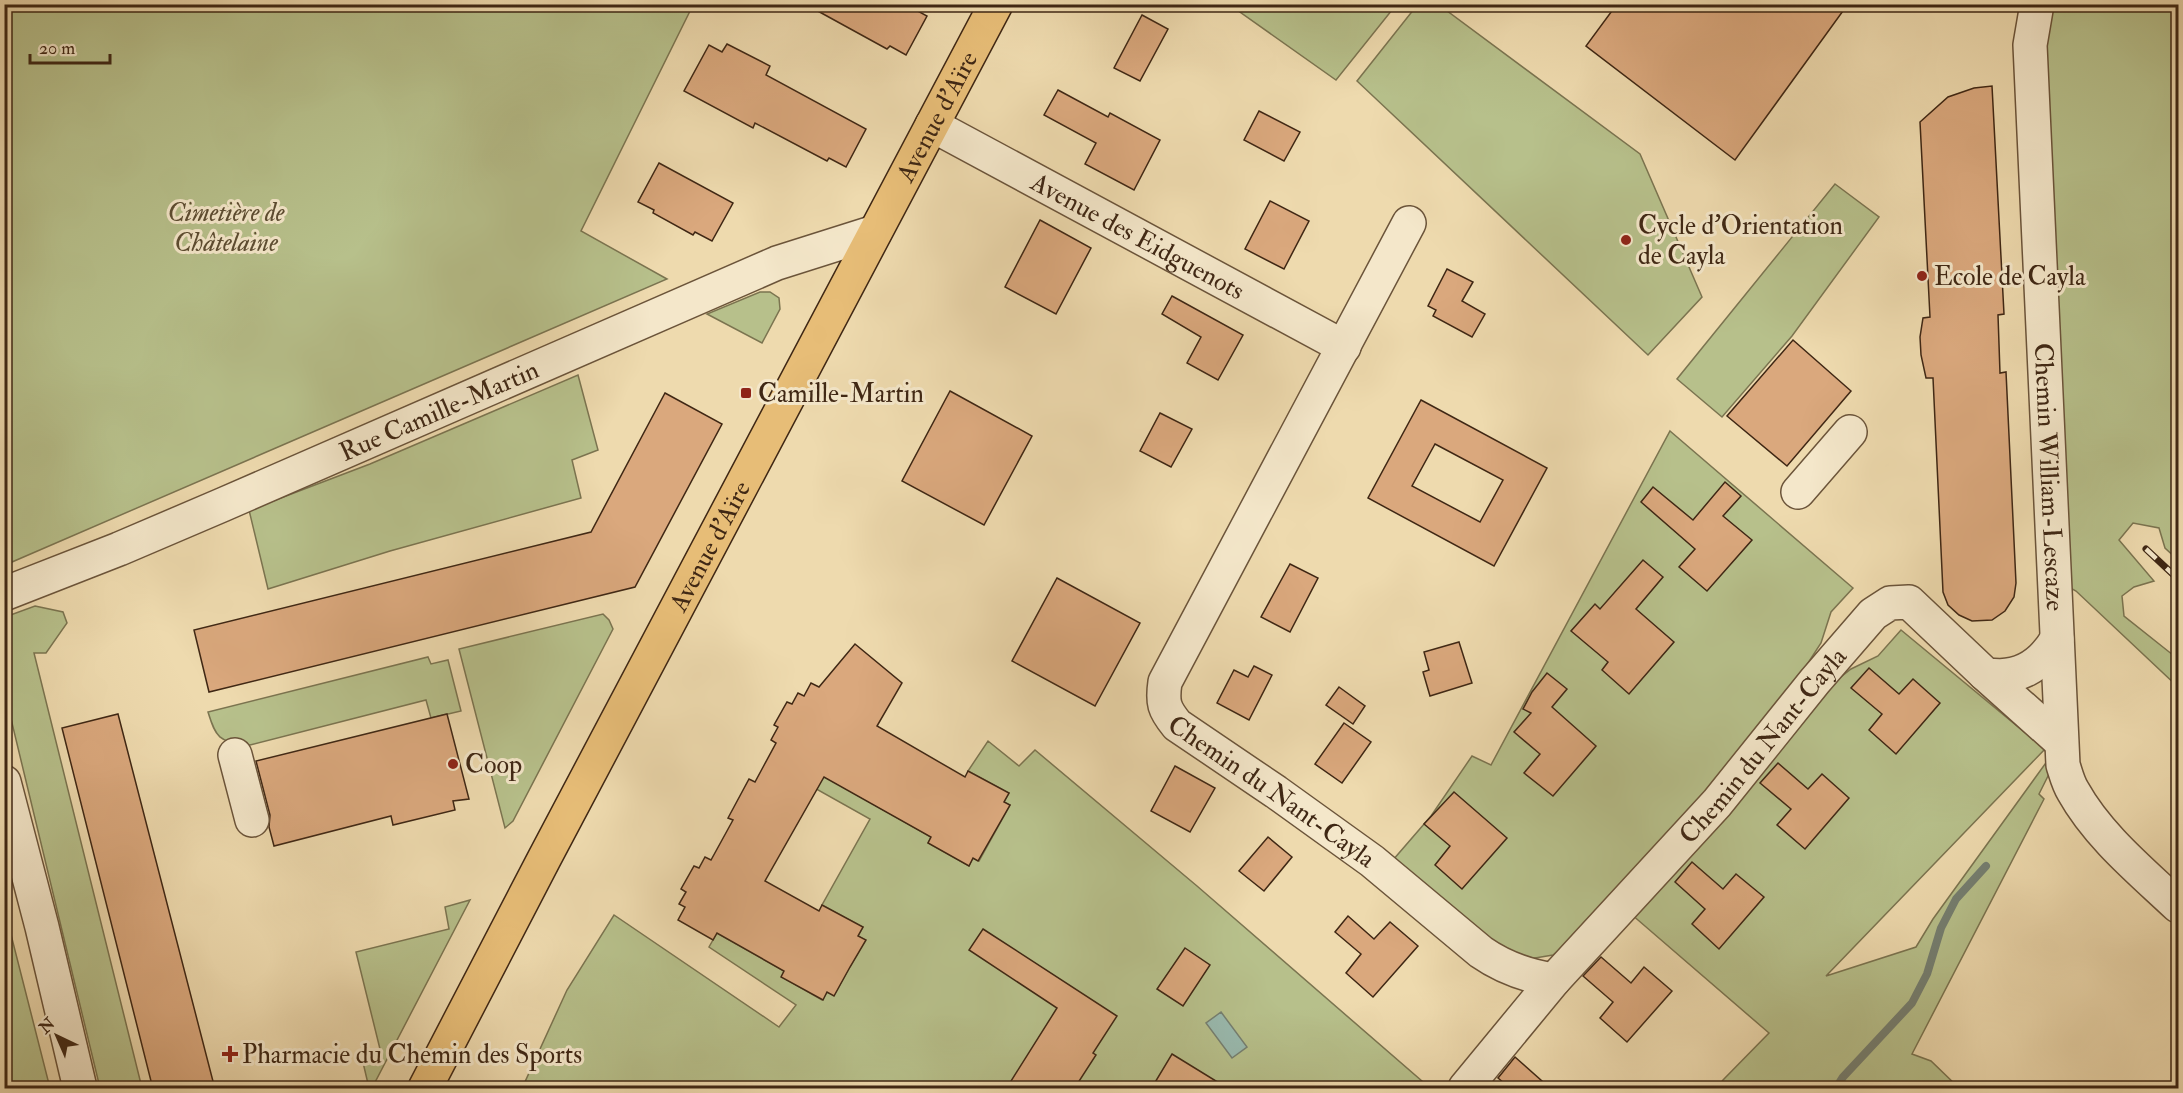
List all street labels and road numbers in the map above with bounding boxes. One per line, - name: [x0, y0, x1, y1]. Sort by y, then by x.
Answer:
- street label: Avenue d'Aïre: [889, 46, 985, 189]
- street label: Avenue des Eidguenots: [1024, 166, 1250, 307]
- street label: Chemin William-Lescaze: [2027, 342, 2071, 612]
- street label: Rue Camille-Martin: [335, 354, 544, 469]
- street label: Avenue d'Aïre: [662, 476, 758, 618]
- street label: Chemin du Nant-Cayla: [1673, 641, 1854, 851]
- street label: Chemin du Nant-Cayla: [1162, 709, 1381, 875]

